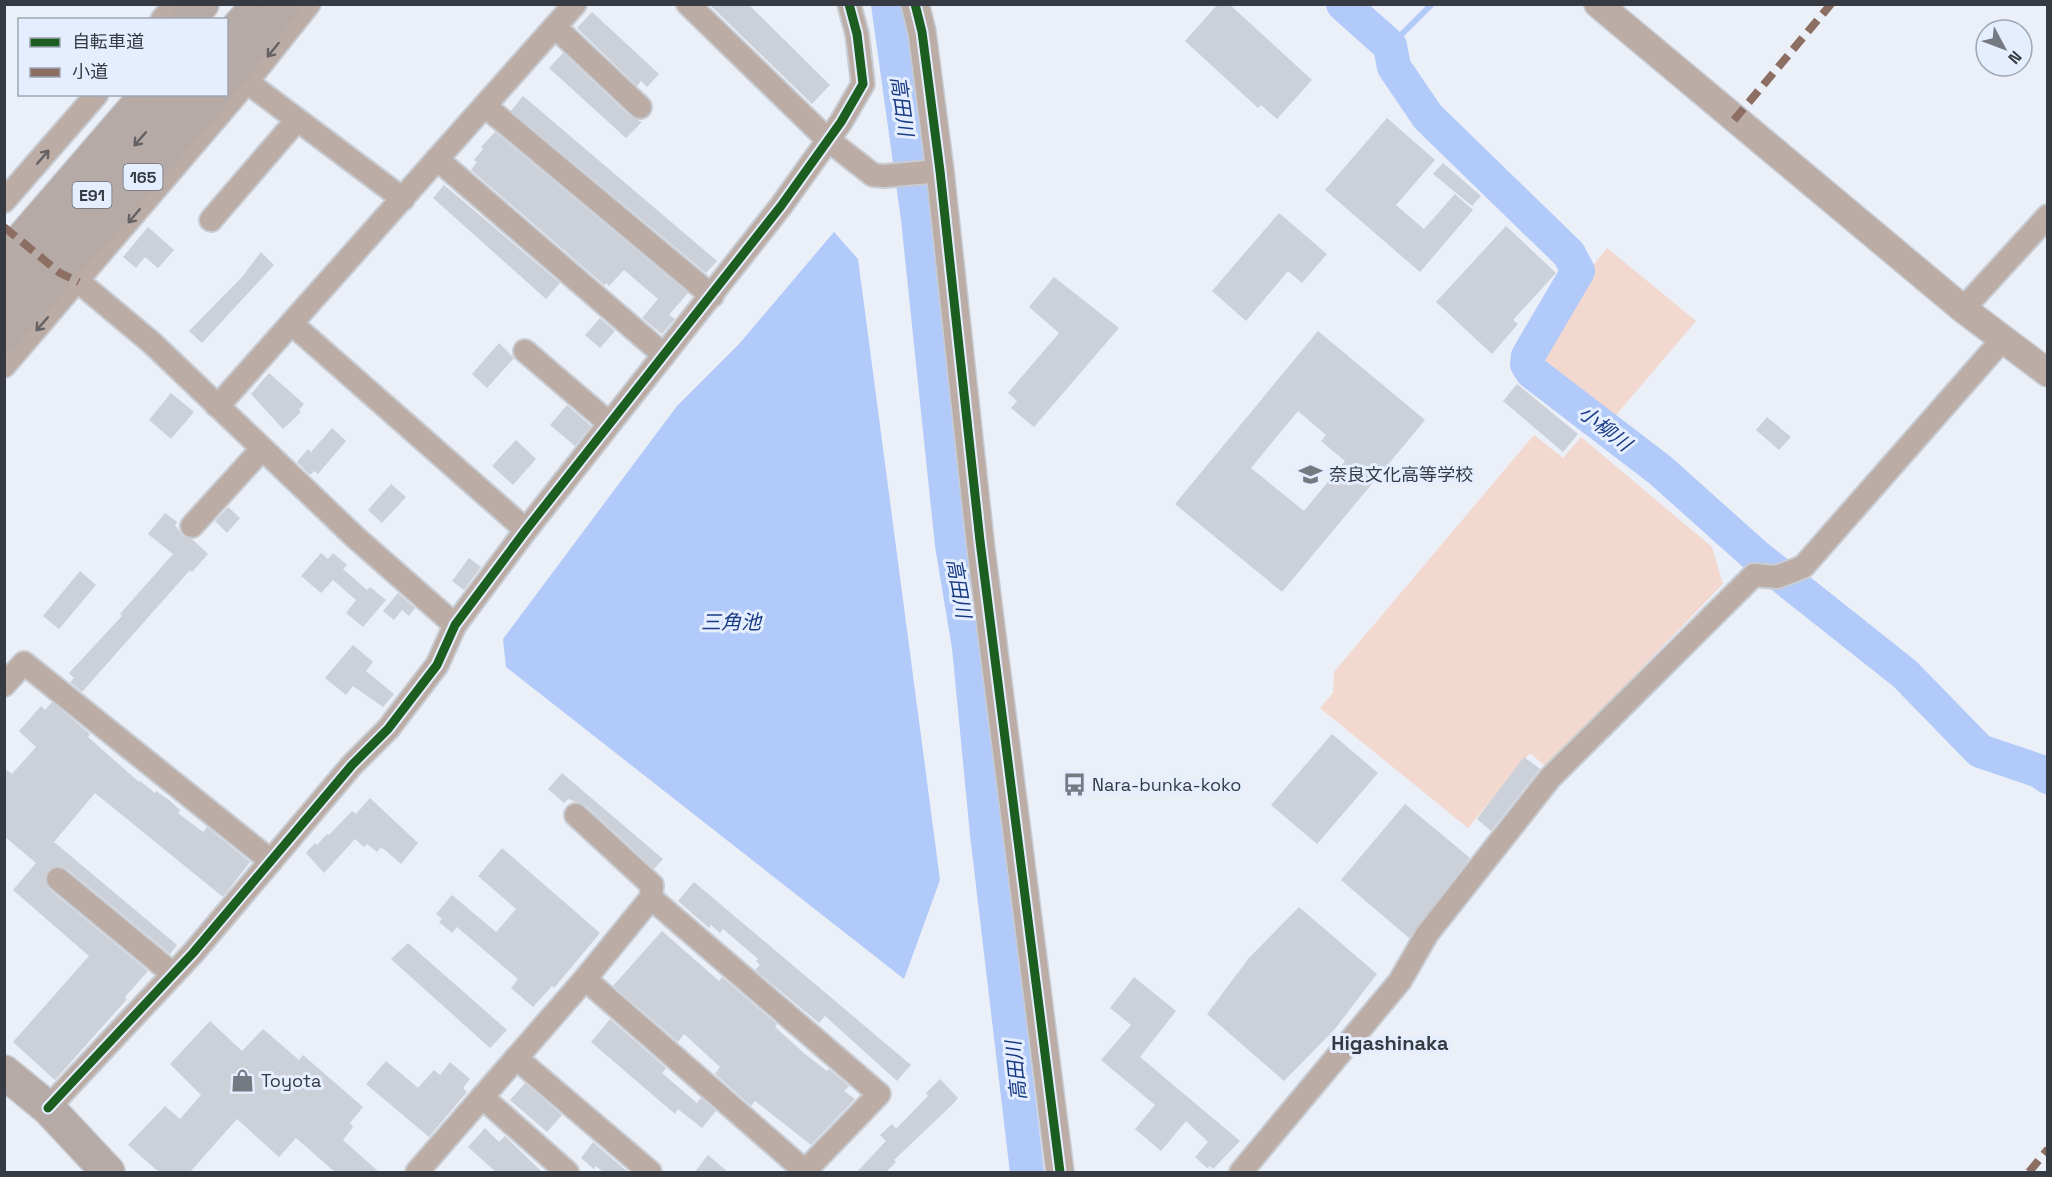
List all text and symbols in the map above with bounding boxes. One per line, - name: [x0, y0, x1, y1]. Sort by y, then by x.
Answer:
- legend: [18, 18, 228, 96]
- north arrow: [1974, 18, 2034, 78]
- text: 自転車道: [72, 30, 144, 53]
- one-way arrow: [266, 42, 279, 58]
- text: N: [2003, 47, 2026, 68]
- text: 小道: [72, 60, 108, 83]
- water label: 高田川: [885, 74, 919, 139]
- one-way arrow: [134, 131, 147, 147]
- one-way arrow: [36, 150, 50, 165]
- road number: 165: [124, 164, 162, 190]
- road number: E91: [72, 182, 112, 208]
- one-way arrow: [127, 208, 141, 223]
- one-way arrow: [35, 316, 48, 332]
- water label: 小柳川: [1573, 399, 1638, 458]
- school or university icon: 奈良文化高等学校: [1298, 461, 1324, 487]
- place label: 奈良文化高等学校: [1329, 463, 1473, 486]
- water label: 高田川: [941, 556, 977, 622]
- water label: 三角池: [701, 609, 763, 635]
- bus stop icon: Nara-bunka-koko: [1061, 771, 1087, 797]
- place label: Nara-bunka-koko: [1092, 773, 1241, 796]
- district label: Higashinaka: [1331, 1030, 1449, 1056]
- water label: 高田川: [1000, 1038, 1032, 1102]
- shop icon: Toyota: [230, 1067, 256, 1093]
- place label: Toyota: [261, 1069, 321, 1092]

